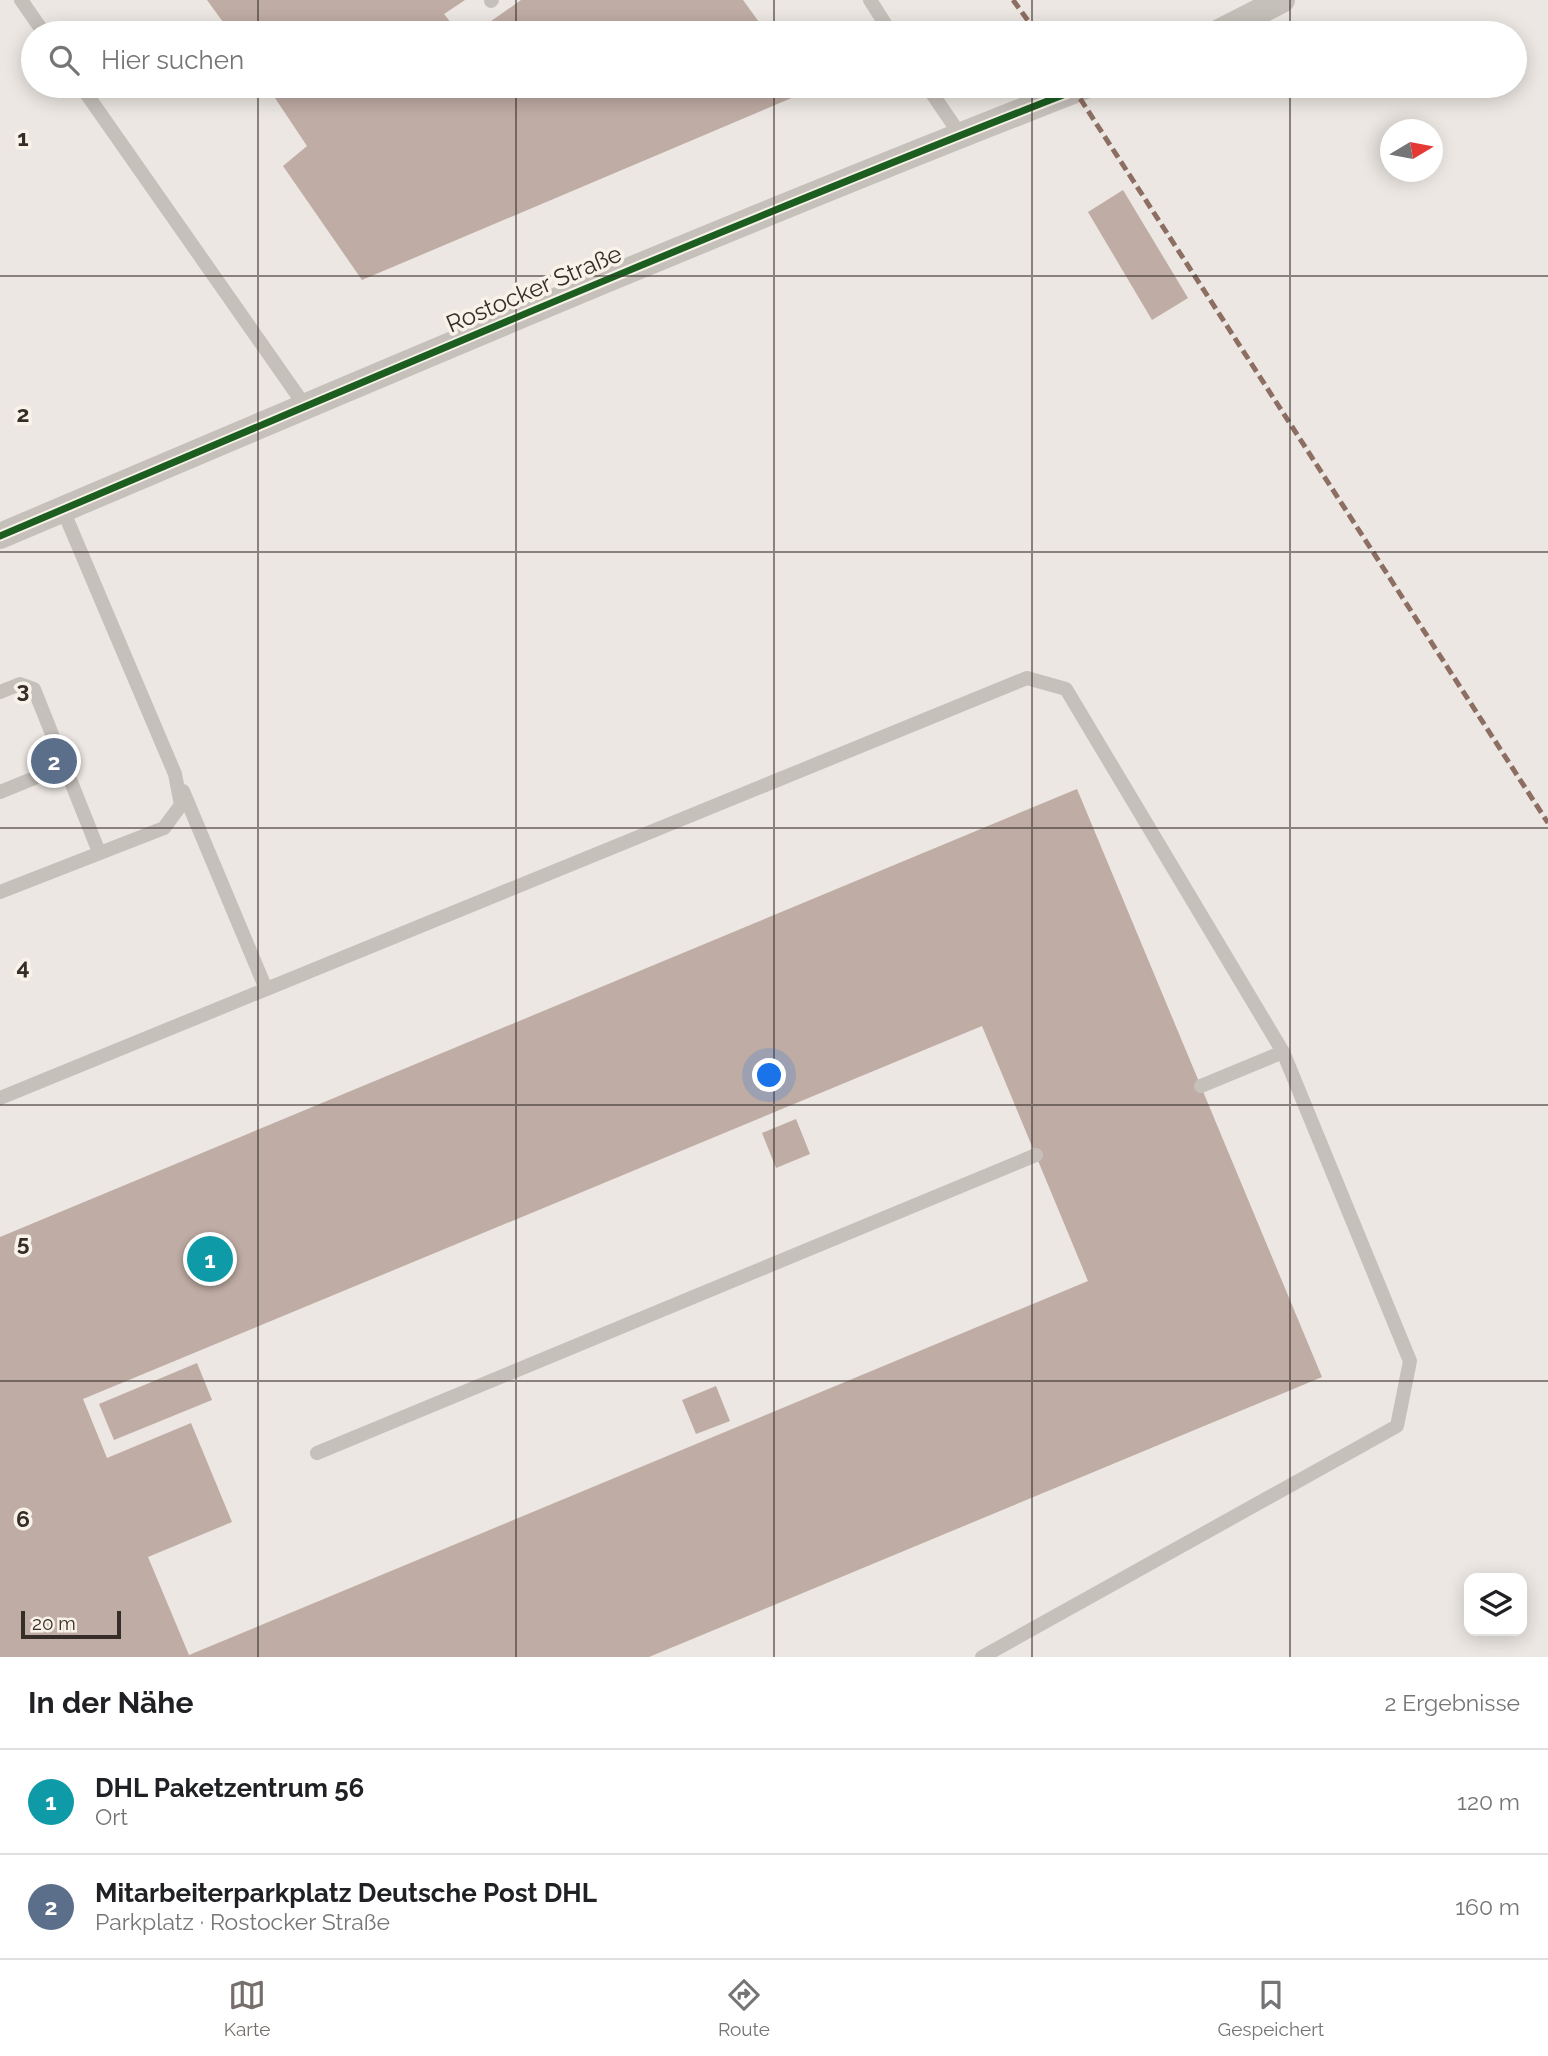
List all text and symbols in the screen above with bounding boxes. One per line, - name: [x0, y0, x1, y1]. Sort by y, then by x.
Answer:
- search box: [21, 21, 1527, 98]
- icon: search: [45, 41, 83, 79]
- text: Hier suchen: [101, 45, 244, 75]
- north arrow: [1380, 119, 1443, 182]
- text: 1: [17, 124, 29, 151]
- street label: Rostocker Straße: [442, 239, 626, 339]
- text: 2: [17, 400, 29, 427]
- text: 3: [17, 676, 29, 703]
- pin: 2: [31, 735, 77, 787]
- text: 4: [16, 953, 30, 980]
- your location: [752, 1058, 786, 1092]
- text: 5: [17, 1229, 30, 1256]
- pin: 1: [187, 1233, 233, 1285]
- text: 6: [16, 1505, 30, 1532]
- map controls: [1464, 1573, 1527, 1636]
- button: layers: [1464, 1573, 1527, 1636]
- scale bar: [21, 1608, 121, 1640]
- text: 20 m: [32, 1612, 76, 1634]
- text: In der Nähe: [28, 1685, 193, 1720]
- text: 2 Ergebnisse: [1384, 1689, 1520, 1716]
- text: DHL Paketzentrum 56: [95, 1773, 364, 1803]
- text: 1: [45, 1788, 57, 1815]
- text: 120 m: [1457, 1788, 1520, 1815]
- text: Ort: [95, 1803, 128, 1830]
- text: Mitarbeiterparkplatz Deutsche Post DHL: [95, 1878, 597, 1908]
- text: 2: [45, 1893, 57, 1920]
- text: 160 m: [1455, 1893, 1520, 1920]
- text: Parkplatz · Rostocker Straße: [95, 1908, 390, 1935]
- tab: Karte: [224, 1976, 270, 2040]
- tab: Route: [718, 1976, 770, 2040]
- tab: Gespeichert: [1218, 1976, 1324, 2040]

